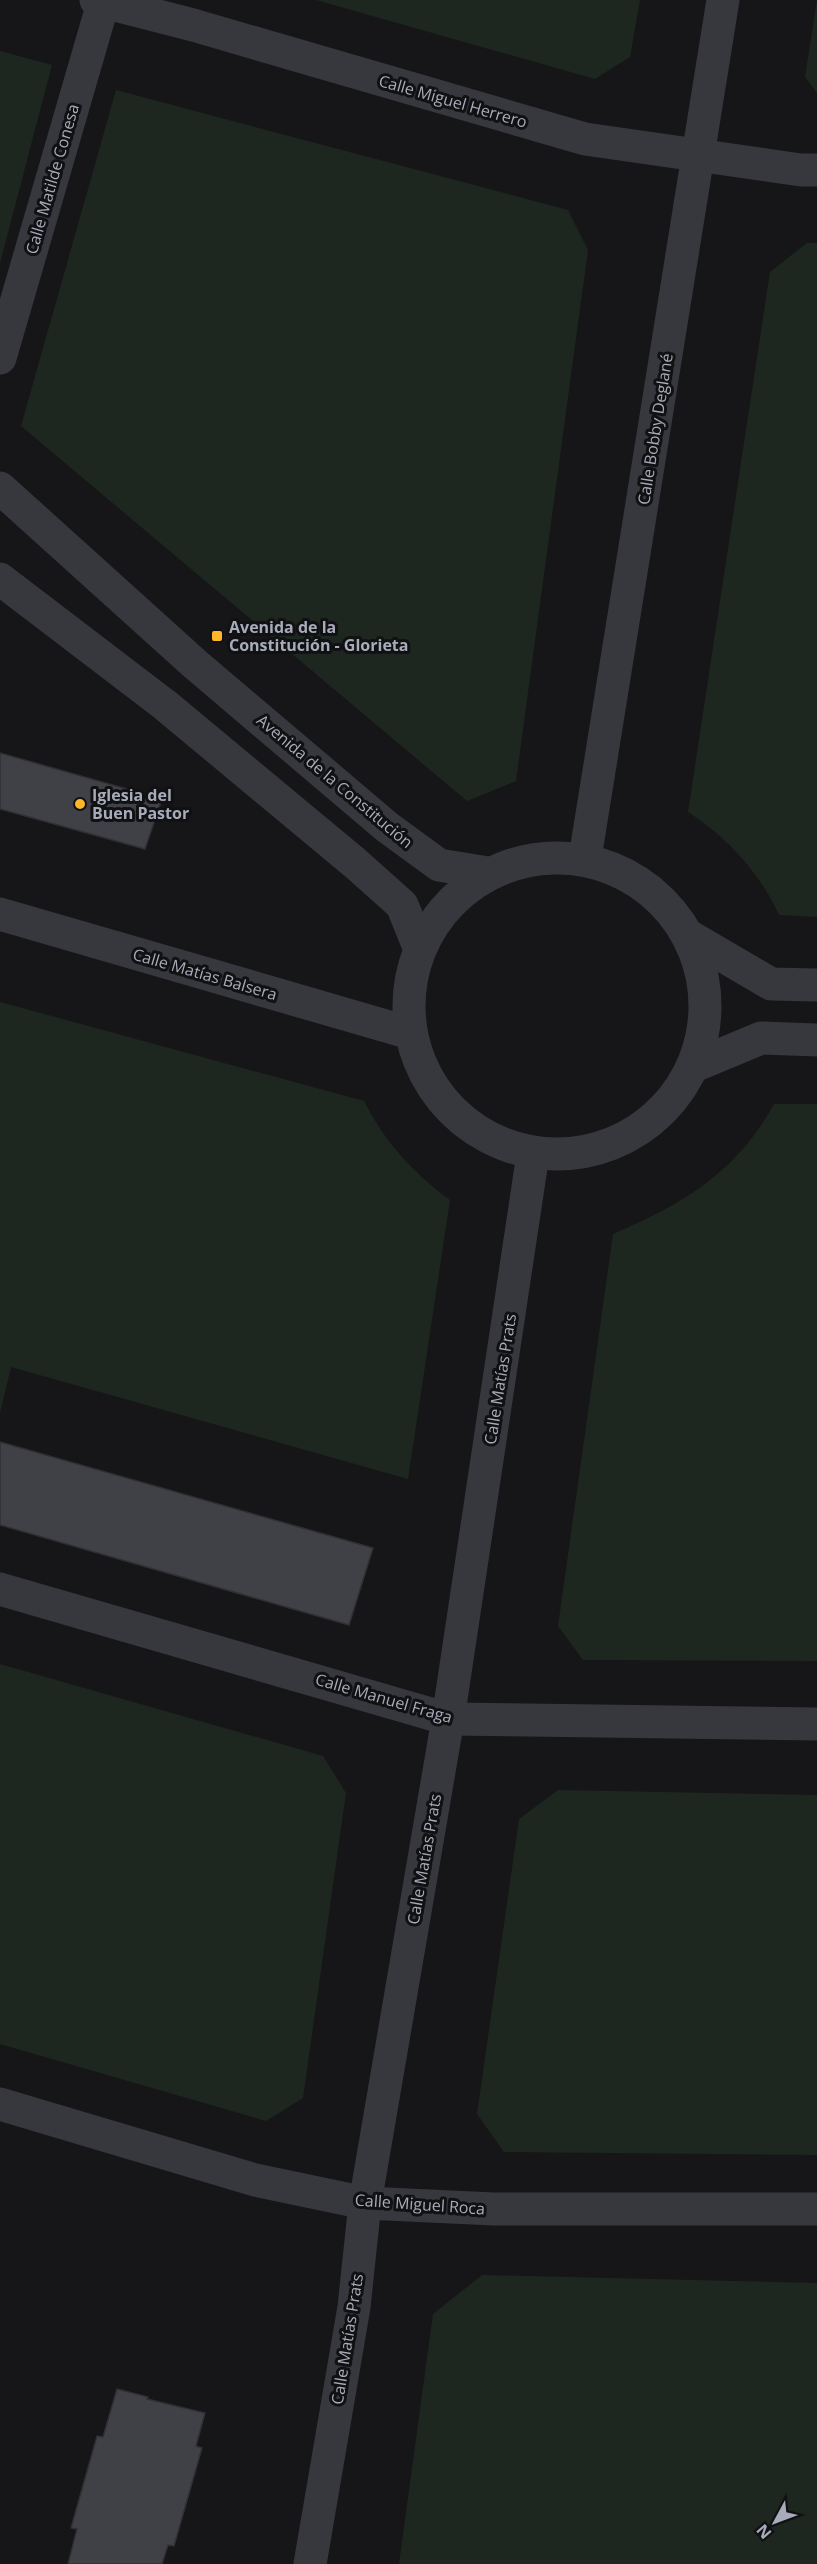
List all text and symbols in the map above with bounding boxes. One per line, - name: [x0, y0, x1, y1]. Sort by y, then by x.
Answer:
- street label: Calle Miguel Herrero: [376, 69, 530, 133]
- street label: Calle Matilde Conesa: [20, 101, 84, 257]
- street label: Calle Bobby Deglané: [632, 352, 678, 506]
- place label: Avenida de la Constitución - Glorieta: [229, 616, 408, 656]
- marker: Avenida de la Constitución - Glorieta: [210, 629, 224, 643]
- street label: Avenida de la Constitución: [252, 709, 418, 853]
- place label: Iglesia del Buen Pastor: [92, 784, 189, 824]
- marker: Iglesia del Buen Pastor: [73, 797, 87, 811]
- street label: Calle Matías Balsera: [130, 943, 280, 1005]
- street label: Calle Matías Prats: [479, 1312, 521, 1446]
- street label: Calle Manuel Fraga: [313, 1668, 455, 1728]
- street label: Calle Matías Prats: [402, 1792, 446, 1926]
- street label: Calle Miguel Roca: [354, 2188, 486, 2220]
- street label: Calle Matías Prats: [326, 2272, 368, 2406]
- north arrow: [745, 2492, 805, 2552]
- text: N: [751, 2520, 776, 2544]

